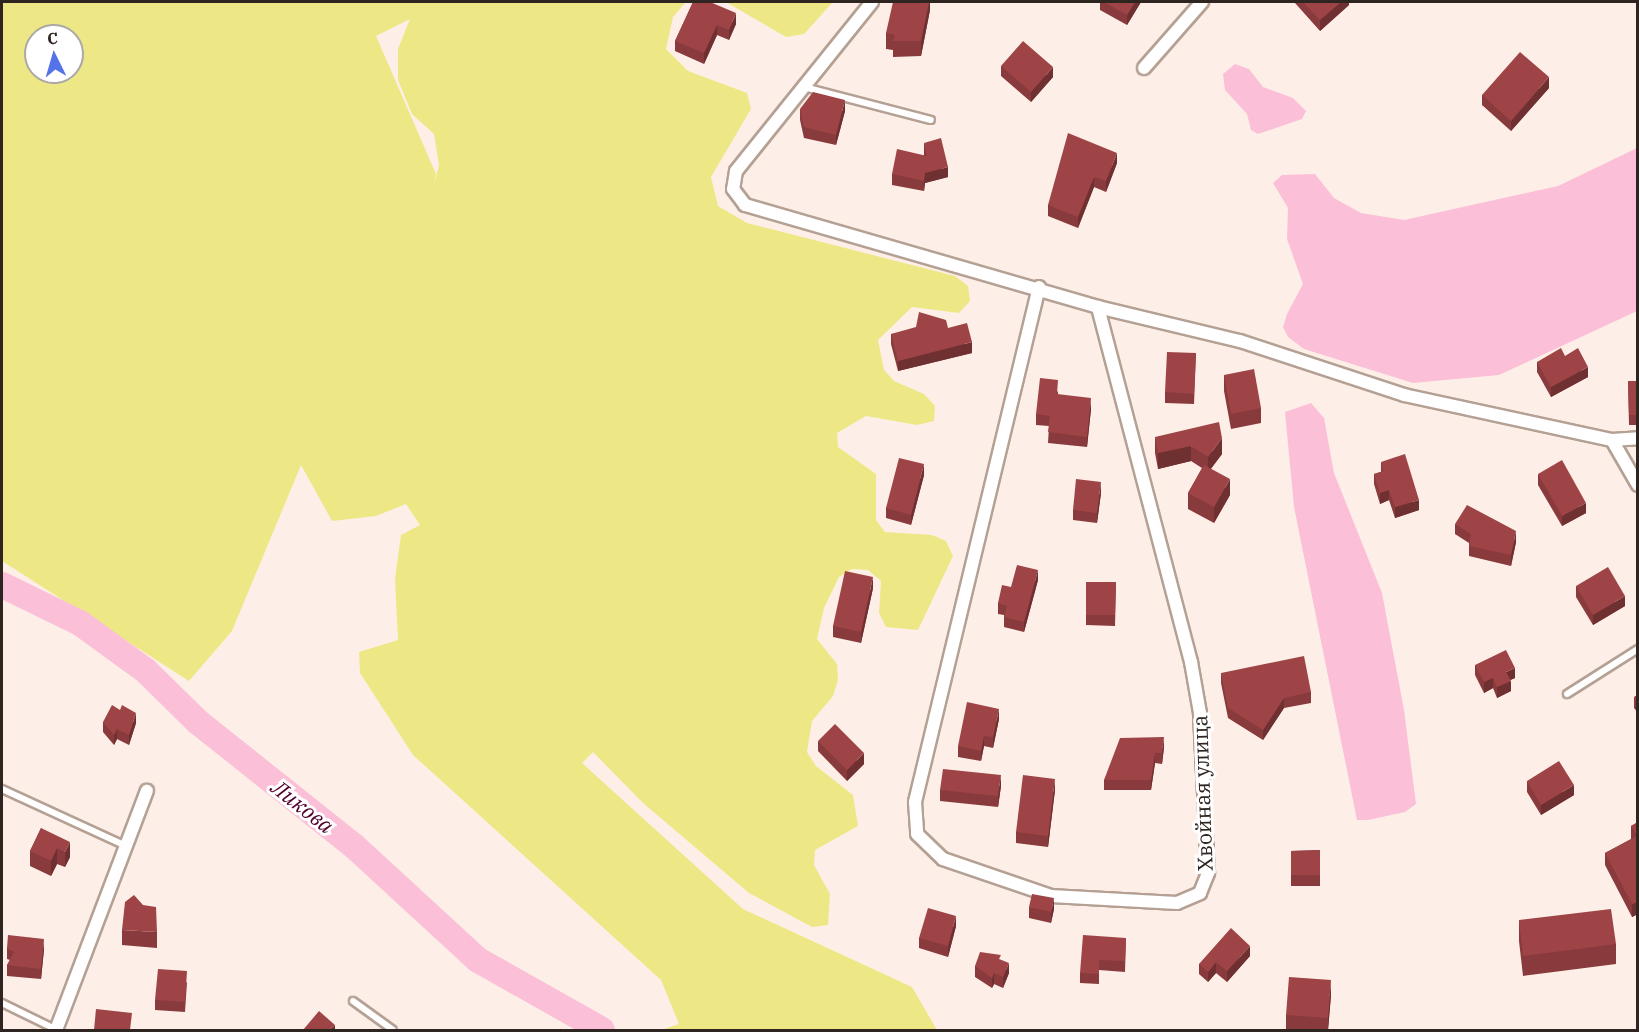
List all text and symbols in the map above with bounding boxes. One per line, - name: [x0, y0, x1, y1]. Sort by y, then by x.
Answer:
- north arrow: [24, 24, 84, 84]
- text: С: [46, 28, 59, 48]
- street label: Хвойная улица: [1187, 715, 1217, 871]
- water label: Ликова: [267, 773, 339, 839]

